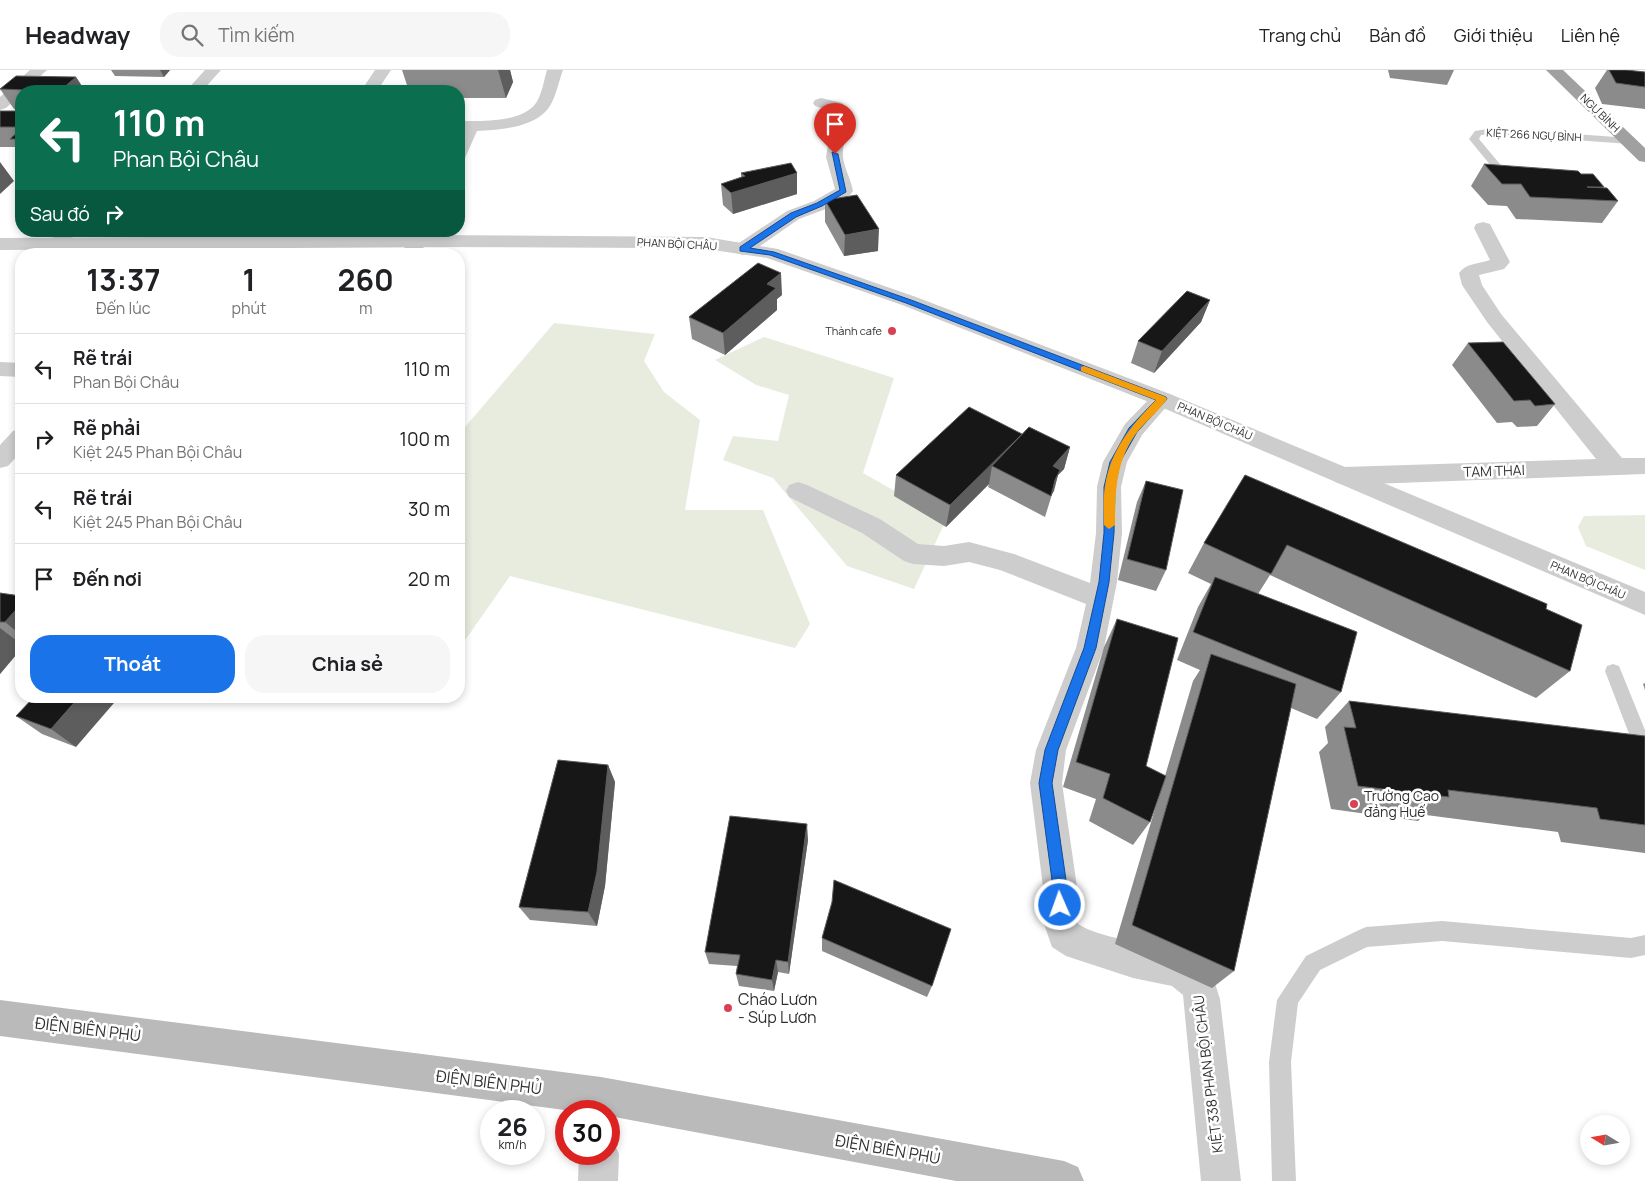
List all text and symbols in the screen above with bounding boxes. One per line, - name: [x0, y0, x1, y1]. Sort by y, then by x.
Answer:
- search box: [160, 12, 510, 57]
- text: Headway: [25, 18, 130, 51]
- icon: search: [178, 21, 206, 49]
- text: Tìm kiếm: [218, 22, 295, 48]
- text: Trang chủ: [1259, 23, 1341, 47]
- text: Bản đồ: [1369, 23, 1426, 47]
- text: Giới thiệu: [1454, 23, 1533, 47]
- text: Liên hệ: [1561, 23, 1620, 47]
- street label: NGỰ BÌNH: [1577, 90, 1623, 135]
- text: 110 m: [113, 99, 205, 147]
- pin: [814, 103, 856, 154]
- icon: left: [30, 105, 95, 170]
- icon: arrive: [821, 110, 849, 138]
- street label: KIỆT 266 NGỰ BÌNH: [1486, 125, 1582, 144]
- text: Phan Bội Châu: [113, 144, 259, 174]
- icon: right: [100, 200, 128, 228]
- text: Sau đó: [30, 201, 90, 227]
- street label: PHAN BỘI CHÂU: [637, 234, 717, 253]
- text: 13:37: [86, 259, 160, 300]
- text: 1: [242, 259, 256, 300]
- text: 260: [338, 259, 394, 300]
- text: Đến lúc: [96, 297, 151, 319]
- text: phút: [232, 297, 266, 319]
- text: m: [359, 297, 373, 319]
- place label: Thành cafe: [825, 323, 883, 338]
- marker: Thành cafe: [886, 325, 898, 337]
- text: Rẽ trái: [73, 345, 133, 371]
- icon: left: [30, 355, 58, 383]
- text: 110 m: [404, 356, 450, 382]
- text: Phan Bội Châu: [73, 371, 179, 393]
- street label: PHAN BỘI CHÂU: [1175, 398, 1255, 443]
- text: Rẽ phải: [73, 415, 141, 441]
- icon: right: [30, 425, 58, 453]
- text: 100 m: [399, 426, 450, 452]
- text: Kiệt 245 Phan Bội Châu: [73, 441, 242, 463]
- street label: TAM THAI: [1463, 460, 1525, 481]
- text: Rẽ trái: [73, 485, 133, 511]
- icon: left: [30, 495, 58, 523]
- text: 30 m: [408, 496, 450, 522]
- text: Kiệt 245 Phan Bội Châu: [73, 511, 242, 533]
- street label: PHAN BỘI CHÂU: [1548, 557, 1628, 602]
- icon: arrive: [30, 565, 58, 593]
- text: Đến nơi: [73, 566, 142, 592]
- text: 20 m: [408, 566, 450, 592]
- button: Thoát: [30, 635, 235, 693]
- button: Chia sẻ: [245, 635, 450, 693]
- place label: Trường Cao đẳng Huế: [1364, 786, 1439, 821]
- marker: Trường Cao đẳng Huế: [1348, 798, 1360, 810]
- position arrow: [1033, 878, 1085, 930]
- place label: Cháo Lươn - Súp Lươn: [738, 988, 817, 1028]
- street label: KIỆT 338 PHAN BỘI CHÂU: [1188, 994, 1227, 1154]
- marker: Cháo Lươn - Súp Lươn: [722, 1002, 734, 1014]
- street label: ĐIỆN BIÊN PHỦ: [34, 1012, 142, 1046]
- street label: ĐIỆN BIÊN PHỦ: [435, 1065, 543, 1099]
- speed limit sign: 30: [555, 1100, 620, 1165]
- text: 26: [497, 1109, 528, 1144]
- north arrow: [1580, 1115, 1630, 1165]
- map controls: [1580, 1115, 1630, 1165]
- street label: ĐIỆN BIÊN PHỦ: [834, 1129, 942, 1169]
- text: km/h: [499, 1136, 526, 1153]

